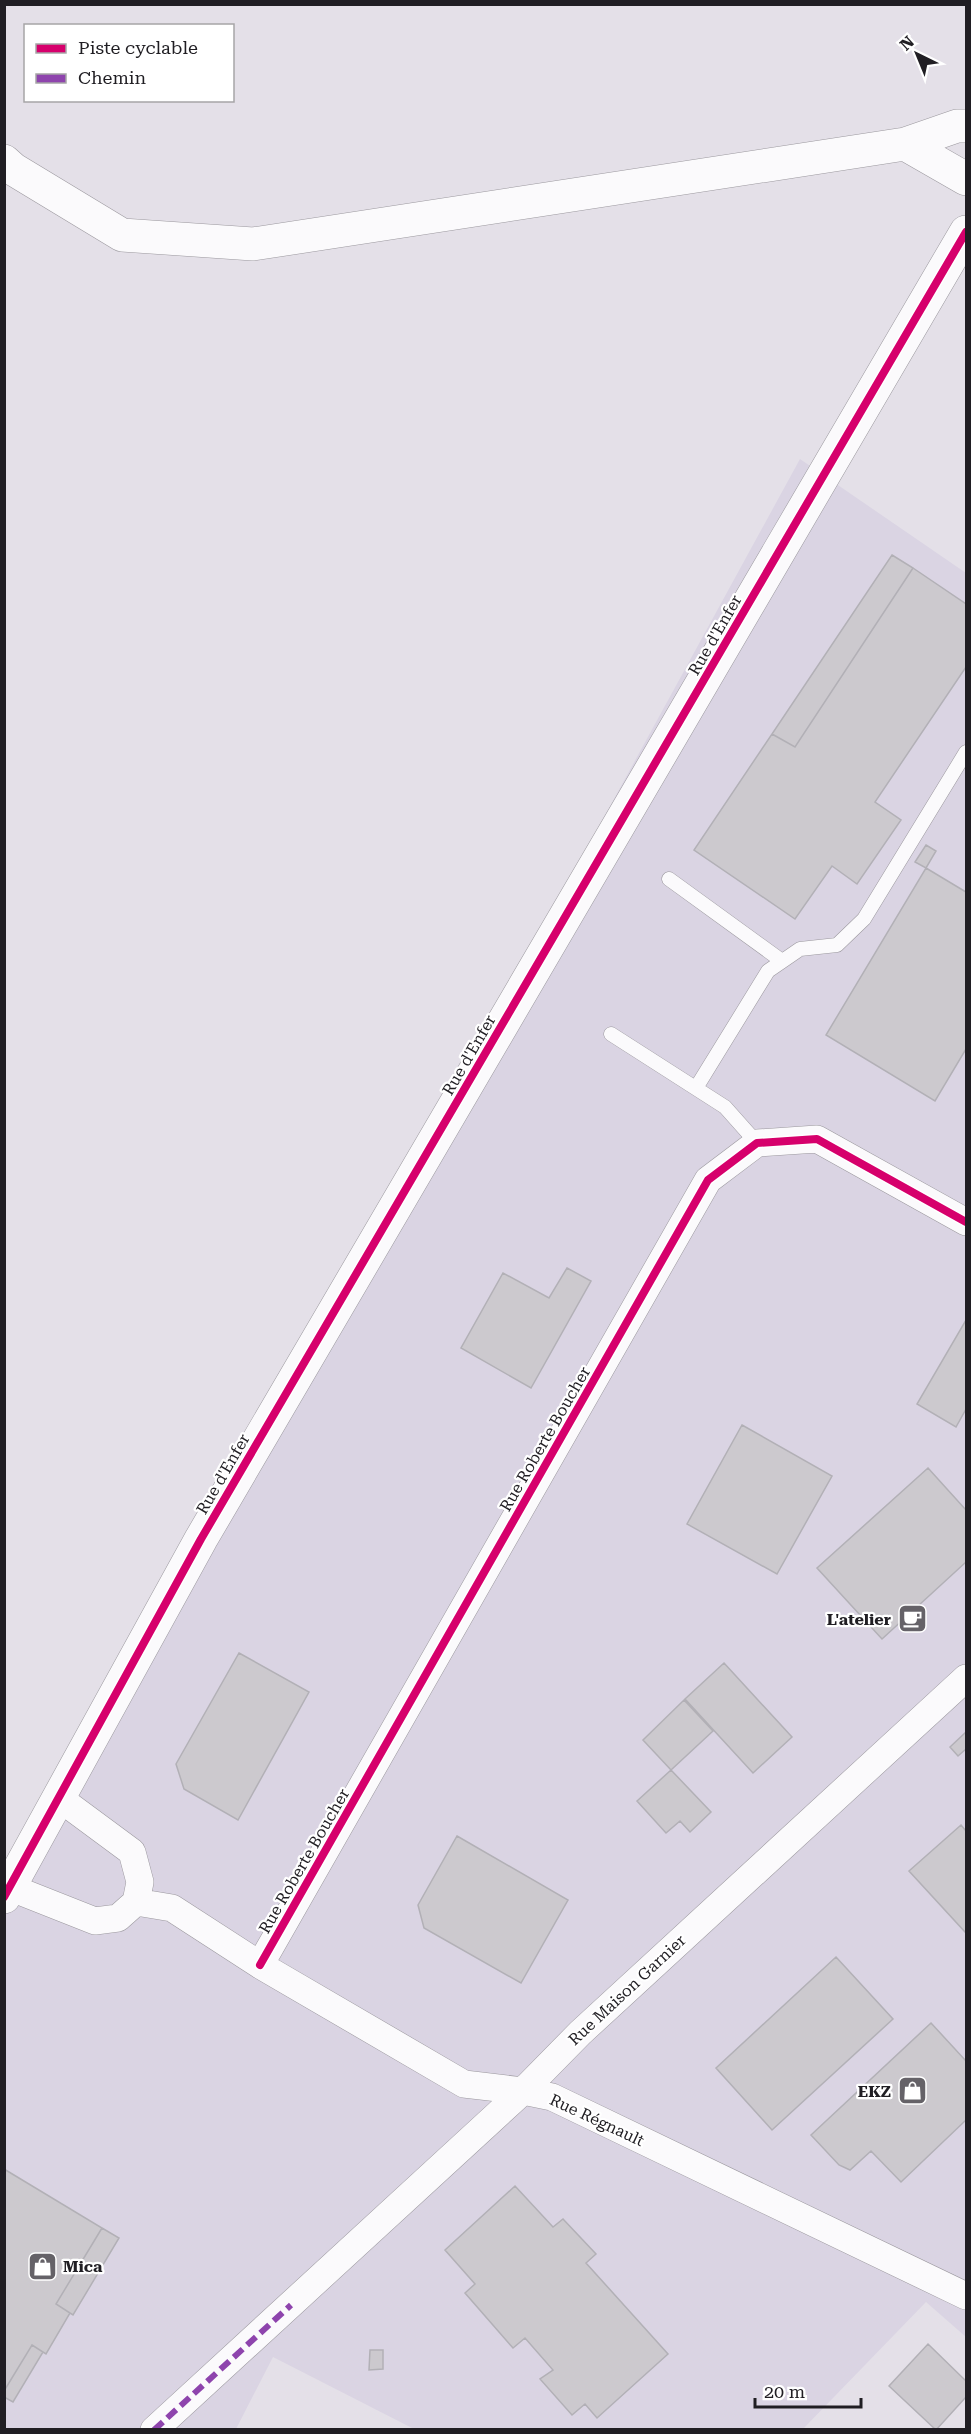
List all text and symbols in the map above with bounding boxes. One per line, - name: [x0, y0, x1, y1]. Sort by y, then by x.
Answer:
- legend: [24, 24, 234, 102]
- north arrow: [887, 24, 947, 84]
- text: N: [896, 32, 918, 55]
- text: Piste cyclable: [78, 37, 198, 58]
- text: Chemin: [78, 67, 147, 88]
- street label: Rue d'Enfer: [684, 591, 746, 679]
- street label: Rue d'Enfer: [438, 1011, 500, 1099]
- street label: Rue Roberte Boucher: [496, 1363, 594, 1515]
- street label: Rue d'Enfer: [192, 1430, 254, 1518]
- cafe icon: L'atelier: [896, 1603, 928, 1635]
- place label: L'atelier: [827, 1610, 891, 1629]
- street label: Rue Roberte Boucher: [255, 1785, 353, 1937]
- street label: Rue Maison Garnier: [565, 1931, 690, 2049]
- shop icon: EKZ: [896, 2075, 928, 2107]
- place label: EKZ: [858, 2082, 891, 2101]
- street label: Rue Régnault: [547, 2090, 647, 2150]
- shop icon: Mica: [26, 2250, 58, 2282]
- place label: Mica: [63, 2257, 103, 2276]
- scale bar: [755, 2371, 862, 2409]
- text: 20 m: [764, 2381, 805, 2402]

